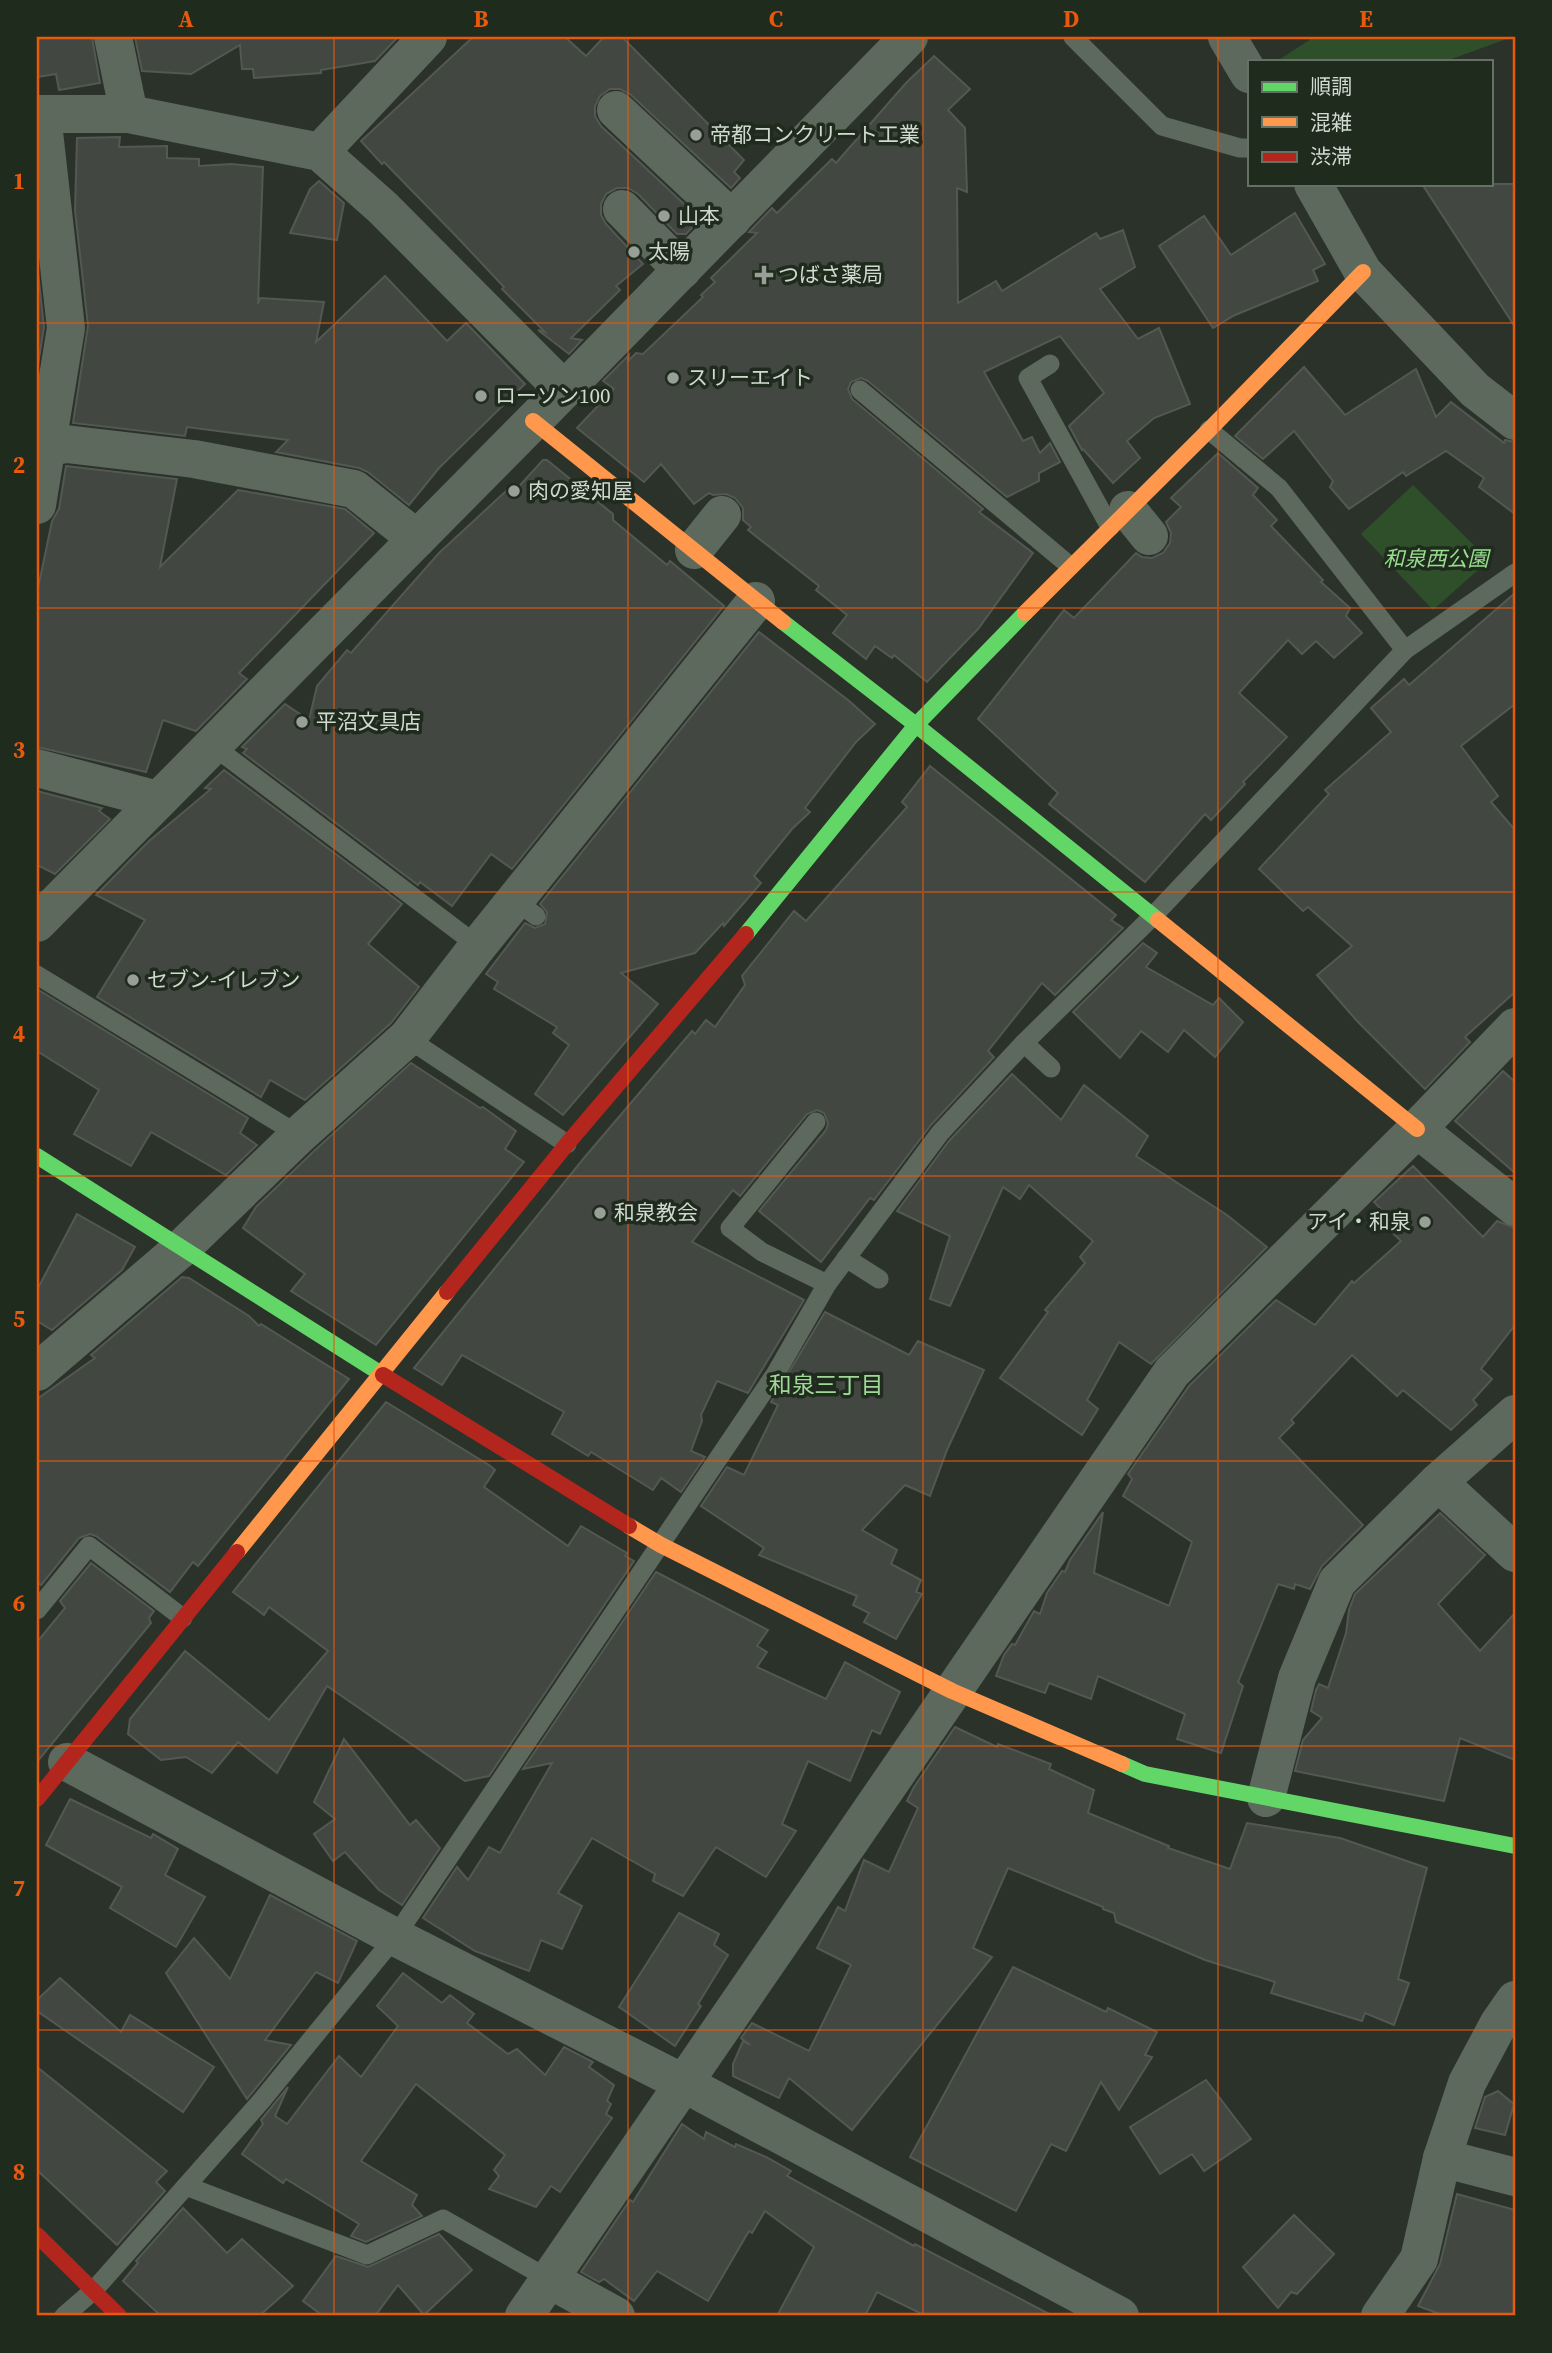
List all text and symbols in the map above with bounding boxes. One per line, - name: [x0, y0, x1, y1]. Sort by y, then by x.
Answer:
- text: A: [178, 3, 194, 35]
- text: B: [474, 3, 489, 35]
- text: C: [769, 3, 783, 35]
- text: D: [1063, 3, 1079, 35]
- text: E: [1359, 3, 1373, 35]
- legend: [1248, 60, 1492, 186]
- text: 順調: [1310, 72, 1352, 101]
- text: 混雑: [1310, 108, 1352, 137]
- place label: 帝都コンクリート工業: [710, 120, 920, 149]
- marker: 帝都コンクリート工業: [688, 127, 704, 143]
- text: 渋滞: [1310, 142, 1352, 171]
- text: 1: [13, 165, 25, 197]
- place label: 山本: [678, 201, 720, 230]
- marker: 山本: [656, 208, 672, 224]
- place label: 太陽: [648, 237, 690, 266]
- marker: 太陽: [626, 244, 642, 260]
- place label: つばさ薬局: [778, 260, 883, 289]
- marker: つばさ薬局: [756, 267, 772, 283]
- place label: スリーエイト: [687, 363, 813, 392]
- marker: スリーエイト: [665, 370, 681, 386]
- place label: ローソン100: [495, 381, 611, 410]
- marker: ローソン100: [473, 388, 489, 404]
- text: 2: [13, 449, 25, 481]
- place label: 肉の愛知屋: [528, 476, 633, 505]
- marker: 肉の愛知屋: [506, 483, 522, 499]
- park label: 和泉西公園: [1384, 544, 1491, 573]
- place label: 平沼文具店: [316, 707, 421, 736]
- marker: 平沼文具店: [294, 714, 310, 730]
- text: 3: [13, 734, 25, 766]
- place label: セブン-イレブン: [147, 965, 301, 994]
- marker: セブン-イレブン: [125, 972, 141, 988]
- text: 4: [13, 1018, 25, 1050]
- place label: 和泉教会: [614, 1198, 698, 1227]
- marker: 和泉教会: [592, 1205, 608, 1221]
- place label: アイ・和泉: [1307, 1207, 1411, 1236]
- marker: アイ・和泉: [1417, 1214, 1433, 1230]
- text: 5: [13, 1303, 25, 1335]
- district label: 和泉三丁目: [769, 1369, 884, 1401]
- text: 6: [13, 1587, 25, 1619]
- text: 7: [13, 1872, 25, 1904]
- text: 8: [13, 2156, 25, 2188]

